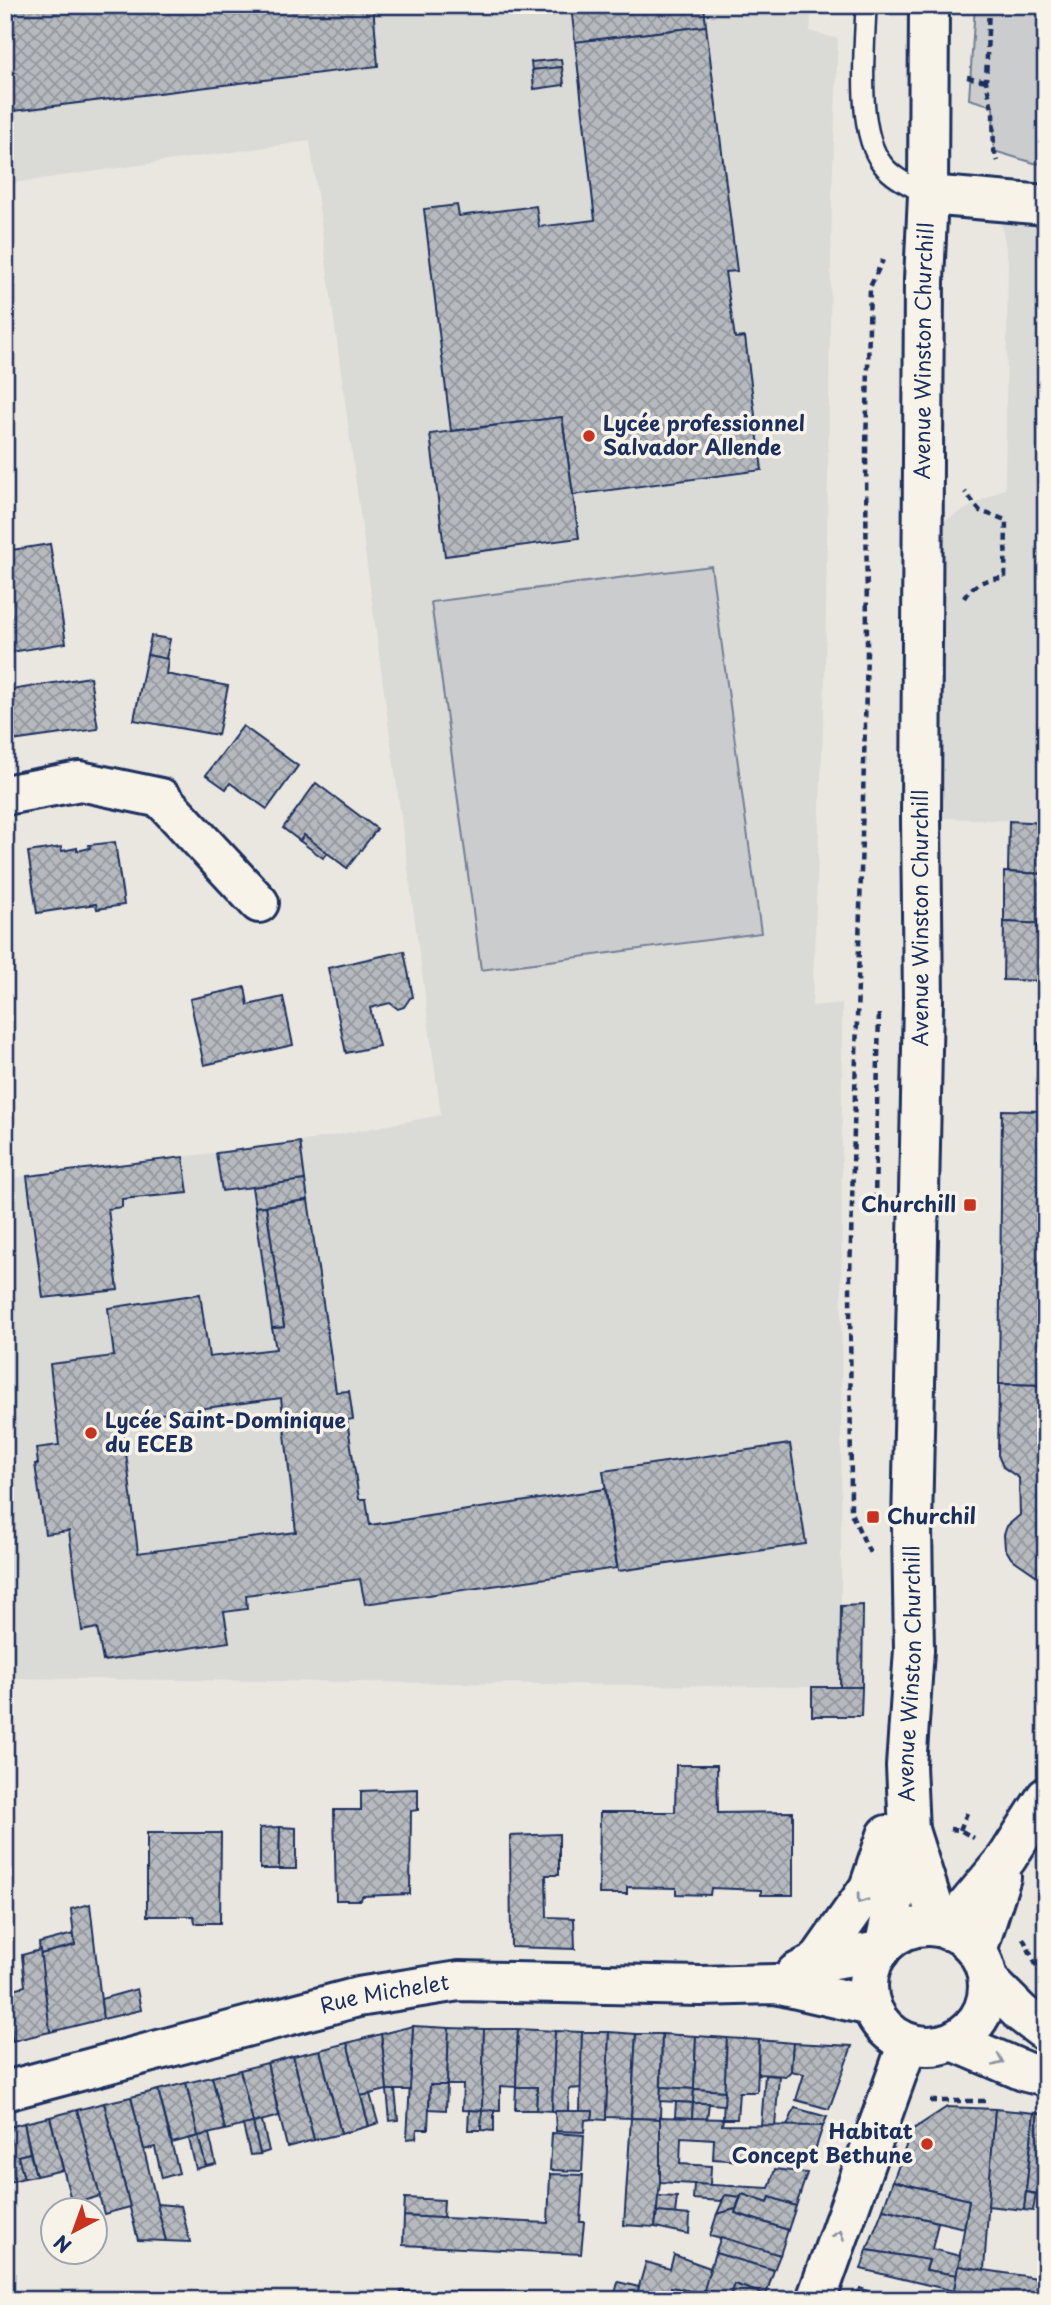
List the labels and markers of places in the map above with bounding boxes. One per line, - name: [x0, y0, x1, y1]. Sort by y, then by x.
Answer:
- place label: Lycée professionnel Salvador Allende: [603, 406, 805, 462]
- marker: Lycée professionnel Salvador Allende: [581, 428, 597, 444]
- place label: Churchill: [861, 1187, 956, 1219]
- marker: Churchill: [962, 1197, 978, 1213]
- place label: Lycée Saint-Dominique du ECEB: [105, 1403, 346, 1459]
- marker: Lycée Saint-Dominique du ECEB: [83, 1425, 99, 1441]
- place label: Churchil: [887, 1499, 976, 1531]
- marker: Churchil: [865, 1509, 881, 1525]
- place label: Habitat Concept Bethune: [732, 2114, 913, 2170]
- marker: Habitat Concept Bethune: [919, 2136, 935, 2152]

